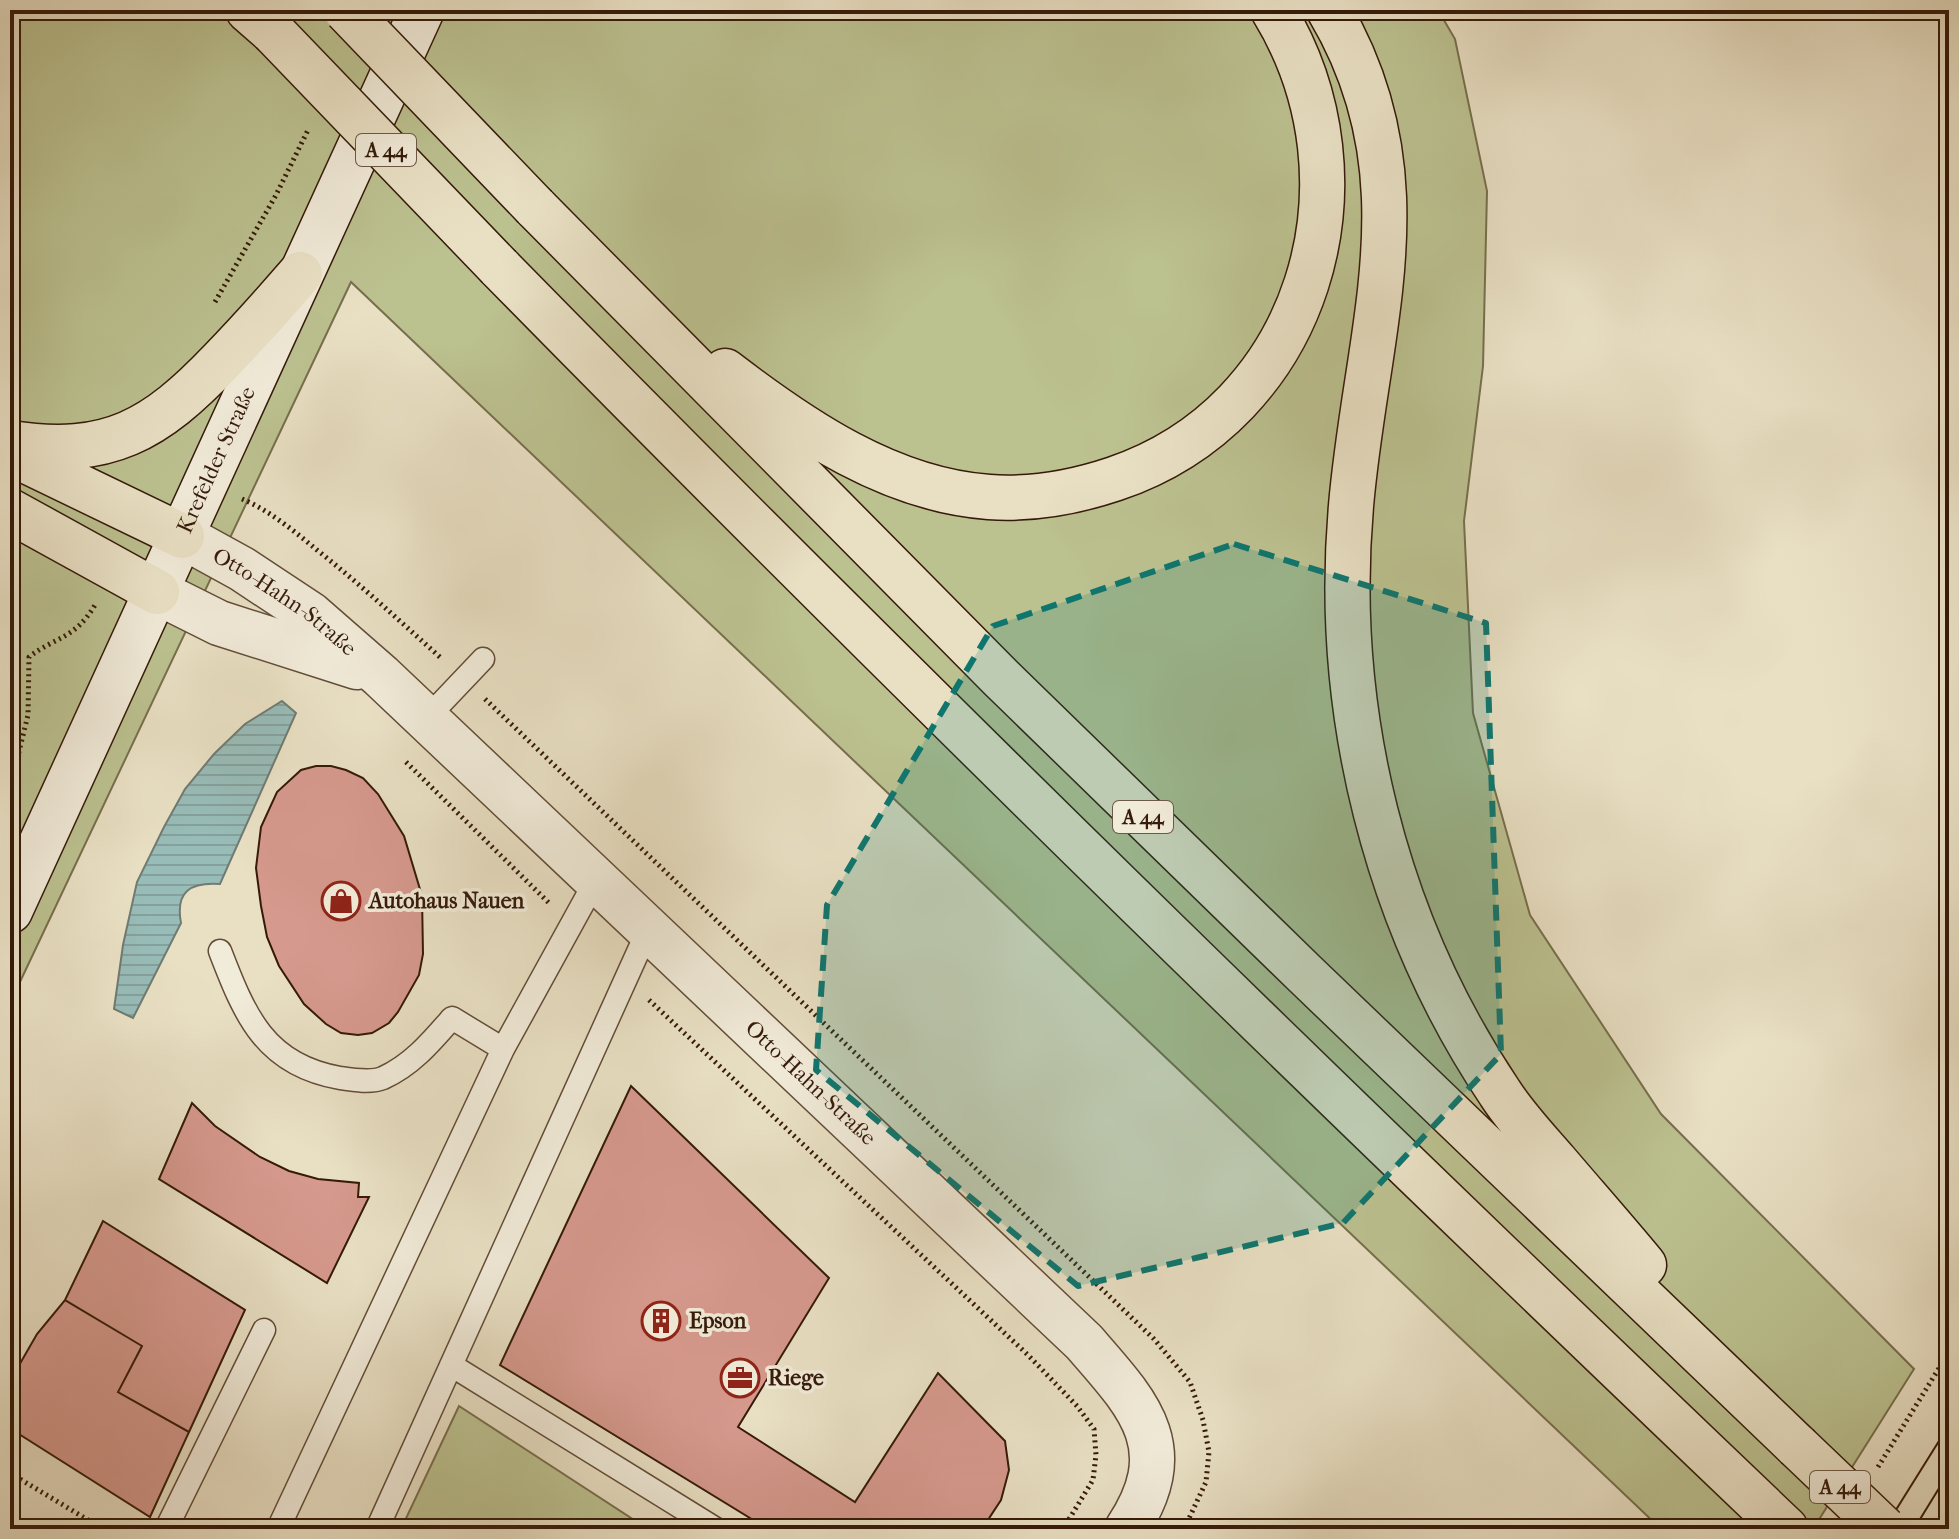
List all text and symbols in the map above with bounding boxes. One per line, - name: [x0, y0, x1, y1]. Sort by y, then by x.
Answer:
- road number: A 44: [356, 134, 416, 166]
- street label: Krefelder Straße: [171, 382, 261, 537]
- street label: Otto-Hahn-Straße: [208, 542, 362, 661]
- road number: A 44: [1113, 801, 1173, 833]
- shop icon: Autohaus Nauen: [320, 880, 362, 922]
- place label: Autohaus Nauen: [367, 888, 525, 914]
- street label: Otto-Hahn-Straße: [740, 1015, 881, 1151]
- building icon: Epson: [640, 1300, 682, 1342]
- place label: Epson: [689, 1308, 746, 1334]
- office icon: Riege: [719, 1357, 761, 1399]
- place label: Riege: [768, 1365, 824, 1391]
- road number: A 44: [1810, 1471, 1870, 1503]

